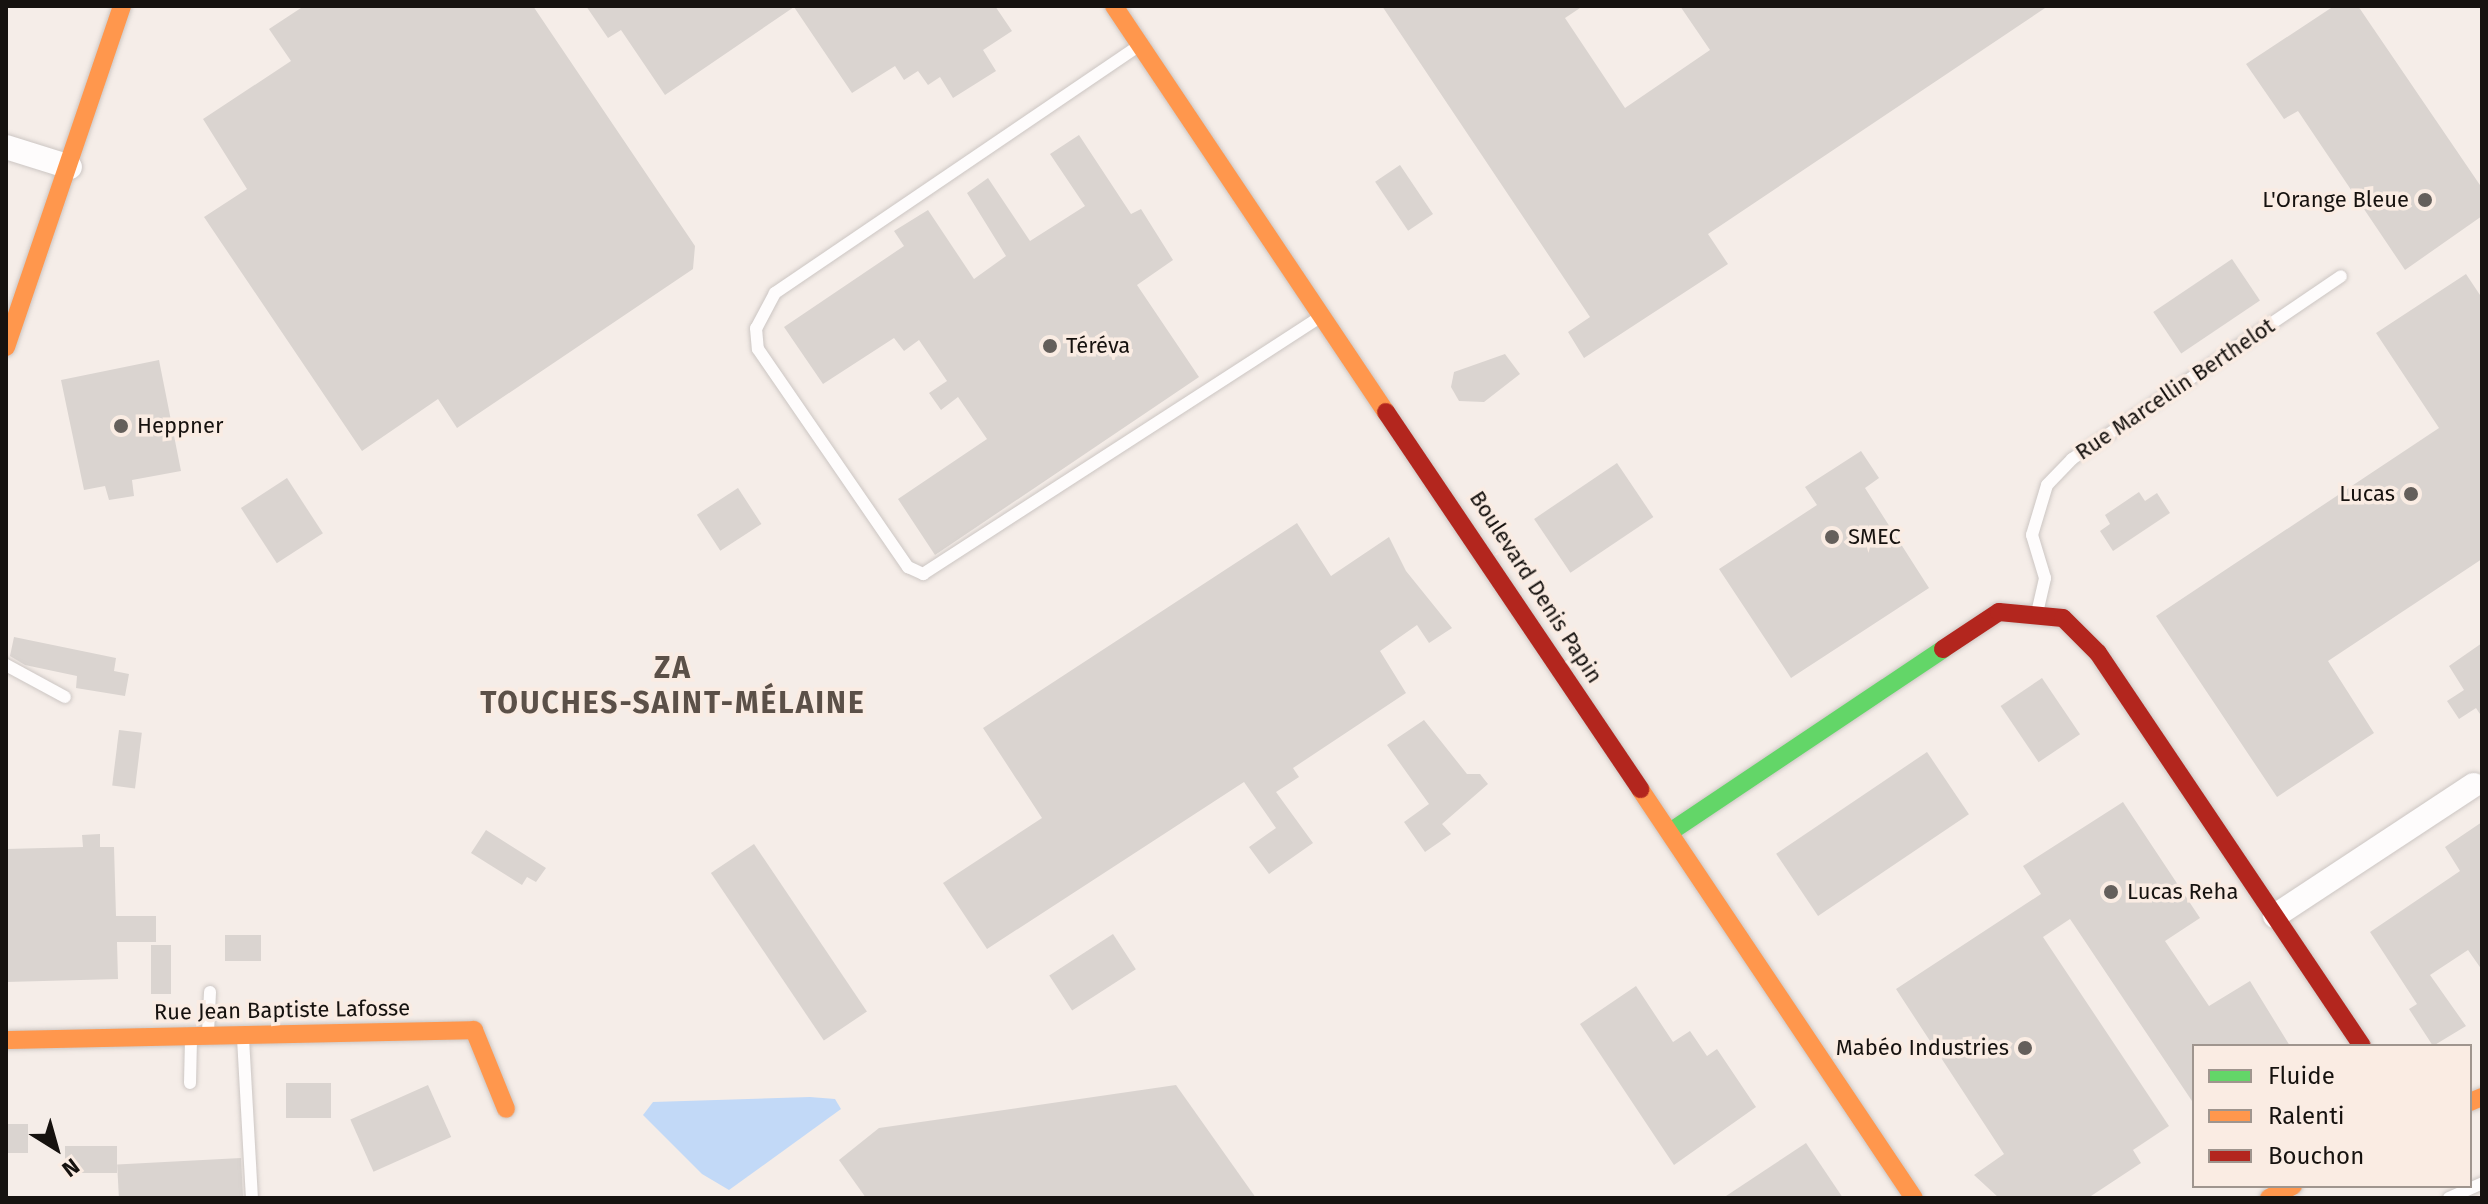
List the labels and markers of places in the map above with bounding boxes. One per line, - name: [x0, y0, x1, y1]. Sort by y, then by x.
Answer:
- place label: L'Orange Bleue: [2262, 187, 2409, 213]
- marker: L'Orange Bleue: [2416, 191, 2434, 209]
- place label: Téréva: [1066, 333, 1130, 359]
- marker: Téréva: [1041, 337, 1059, 355]
- place label: Heppner: [137, 413, 223, 439]
- marker: Heppner: [112, 417, 130, 435]
- place label: Lucas: [2339, 481, 2395, 507]
- marker: Lucas: [2402, 485, 2420, 503]
- place label: SMEC: [1848, 524, 1901, 550]
- marker: SMEC: [1823, 528, 1841, 546]
- place label: Lucas Reha: [2127, 879, 2238, 905]
- marker: Lucas Reha: [2102, 883, 2120, 901]
- place label: Mabéo Industries: [1836, 1035, 2009, 1061]
- marker: Mabéo Industries: [2016, 1039, 2034, 1057]

